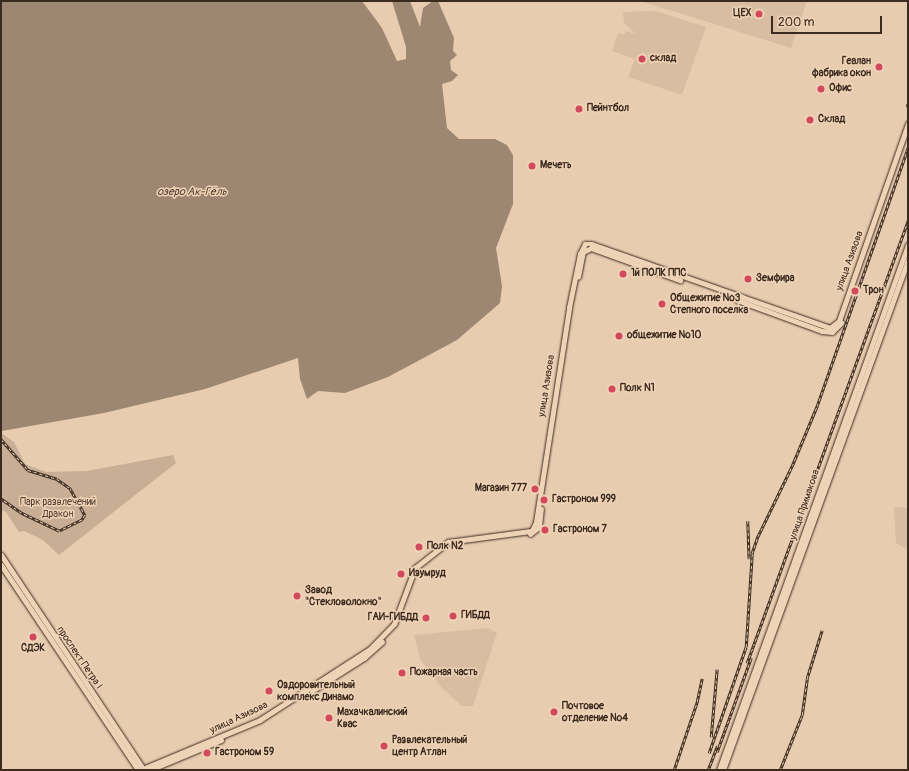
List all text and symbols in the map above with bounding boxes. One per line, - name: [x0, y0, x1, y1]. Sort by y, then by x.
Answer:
- place label: ЦЕХ: [733, 8, 751, 20]
- scale bar: [773, 8, 884, 34]
- marker: ЦЕХ: [754, 9, 764, 19]
- text: 200 m: [778, 15, 814, 30]
- place label: склад: [650, 53, 676, 65]
- marker: склад: [637, 54, 647, 64]
- place label: Геалан фабрика окон: [812, 55, 871, 78]
- marker: Геалан фабрика окон: [874, 62, 884, 72]
- place label: Офис: [829, 83, 852, 95]
- marker: Офис: [816, 84, 826, 94]
- place label: Пейнтбол: [587, 103, 629, 115]
- marker: Пейнтбол: [574, 104, 584, 114]
- place label: Склад: [818, 114, 845, 126]
- marker: Склад: [805, 115, 815, 125]
- place label: Мечеть: [540, 160, 572, 172]
- marker: Мечеть: [527, 161, 537, 171]
- water label: озеро Ак-Гёль: [157, 185, 227, 199]
- street label: улица Азизова: [834, 230, 866, 292]
- place label: 1й ПОЛК ППС: [631, 268, 686, 280]
- marker: 1й ПОЛК ППС: [618, 269, 628, 279]
- place label: Земфира: [756, 273, 794, 285]
- marker: Земфира: [743, 274, 753, 284]
- place label: Трон: [863, 285, 884, 297]
- marker: Трон: [850, 286, 860, 296]
- place label: Общежитие №3 Степного поселка: [670, 292, 748, 316]
- marker: Общежитие №3 Степного поселка: [657, 299, 667, 309]
- place label: общежитие №10: [627, 330, 701, 342]
- marker: общежитие №10: [614, 331, 624, 341]
- street label: улица Азизова: [536, 354, 558, 418]
- place label: Полк N1: [620, 383, 655, 395]
- marker: Полк N1: [607, 384, 617, 394]
- street label: улица Примакова: [787, 468, 823, 542]
- place label: Магазин 777: [475, 483, 527, 495]
- marker: Магазин 777: [530, 484, 540, 494]
- place label: Гастроном 999: [552, 494, 616, 506]
- marker: Гастроном 999: [539, 495, 549, 505]
- park label: Парк развлечений Дракон: [20, 496, 96, 520]
- place label: Гастроном 7: [553, 524, 607, 536]
- marker: Гастроном 7: [540, 525, 550, 535]
- place label: Полк N2: [427, 541, 463, 553]
- marker: Полк N2: [414, 542, 424, 552]
- place label: Изумруд: [409, 568, 446, 580]
- marker: Изумруд: [396, 569, 406, 579]
- place label: Завод "Стекловолокно": [305, 584, 381, 608]
- marker: Завод "Стекловолокно": [292, 591, 302, 601]
- place label: ГИБДД: [461, 610, 490, 622]
- marker: ГИБДД: [448, 611, 458, 621]
- place label: ГАИ-ГИБДД: [368, 612, 418, 624]
- marker: ГАИ-ГИБДД: [421, 613, 431, 623]
- street label: проспект Петра I: [54, 624, 104, 692]
- marker: СДЭК: [28, 632, 38, 642]
- place label: СДЭК: [21, 643, 45, 655]
- place label: Пожарная часть: [410, 667, 478, 679]
- marker: Пожарная часть: [397, 668, 407, 678]
- place label: Оздоровительный комплекс Динамо: [277, 679, 355, 702]
- marker: Оздоровительный комплекс Динамо: [264, 686, 274, 696]
- street label: улица Азизова: [208, 699, 270, 737]
- place label: Почтовое отделение №4: [562, 700, 628, 724]
- place label: Махачкалинский Квас: [337, 706, 408, 730]
- marker: Почтовое отделение №4: [549, 707, 559, 717]
- marker: Махачкалинский Квас: [324, 713, 334, 723]
- place label: Развлекательный центр Атлан: [392, 734, 467, 758]
- marker: Развлекательный центр Атлан: [379, 741, 389, 751]
- place label: Гастроном 59: [215, 747, 274, 759]
- marker: Гастроном 59: [202, 748, 212, 758]

